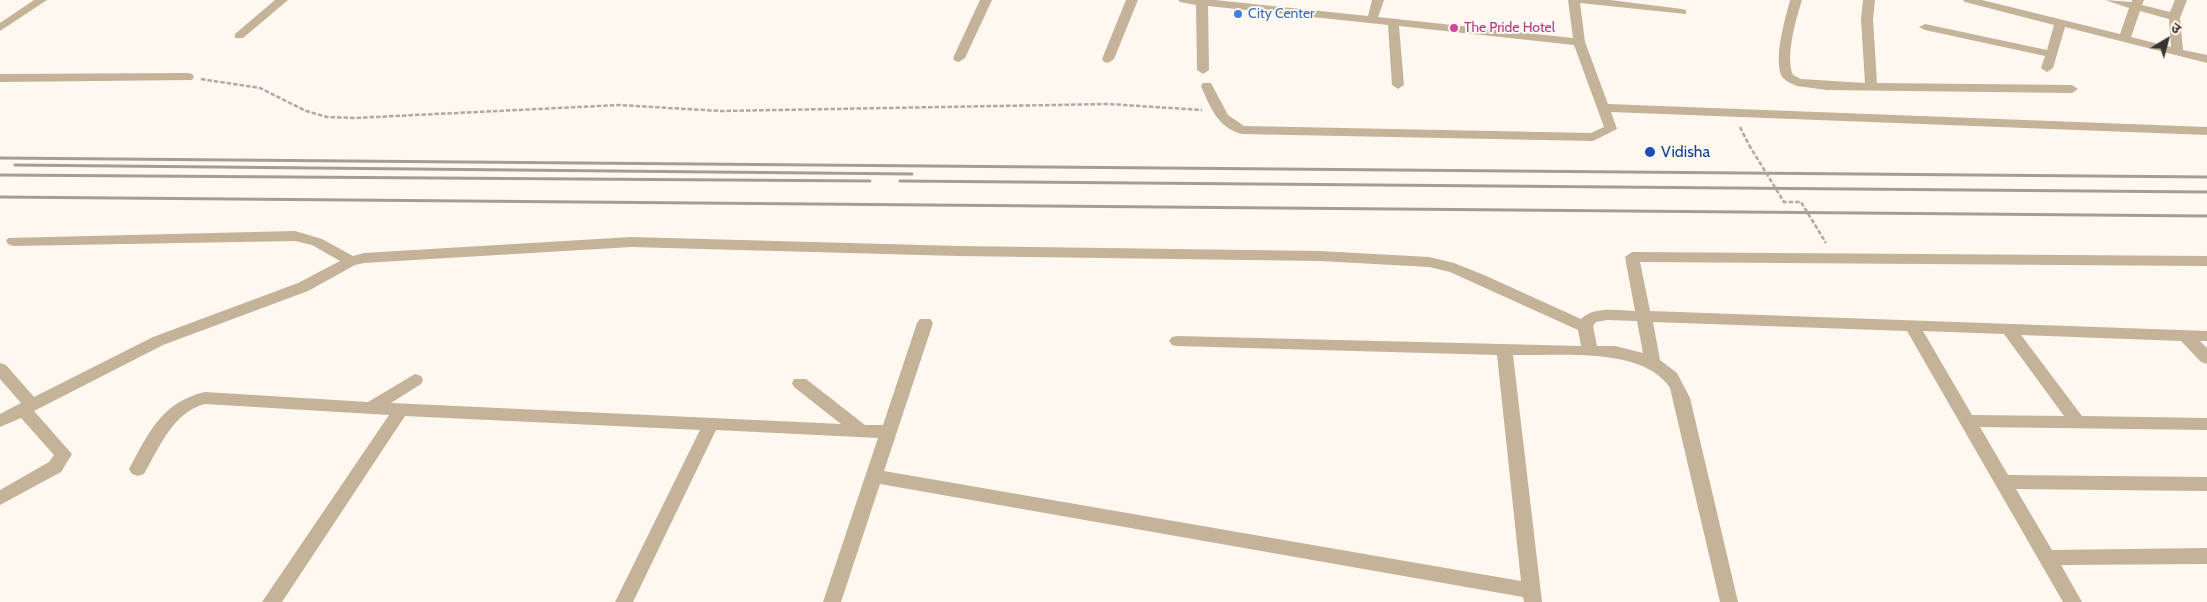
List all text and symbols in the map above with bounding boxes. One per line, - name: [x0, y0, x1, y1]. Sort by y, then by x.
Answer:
- place label: City Center: [1248, 6, 1315, 22]
- marker: City Center: [1232, 8, 1244, 20]
- north arrow: [2142, 15, 2192, 65]
- text: उ: [2167, 18, 2185, 38]
- place label: The Pride Hotel: [1464, 20, 1555, 36]
- marker: The Pride Hotel: [1448, 22, 1460, 34]
- place label: Vidisha: [1661, 142, 1710, 162]
- marker: Vidisha: [1643, 145, 1657, 159]

